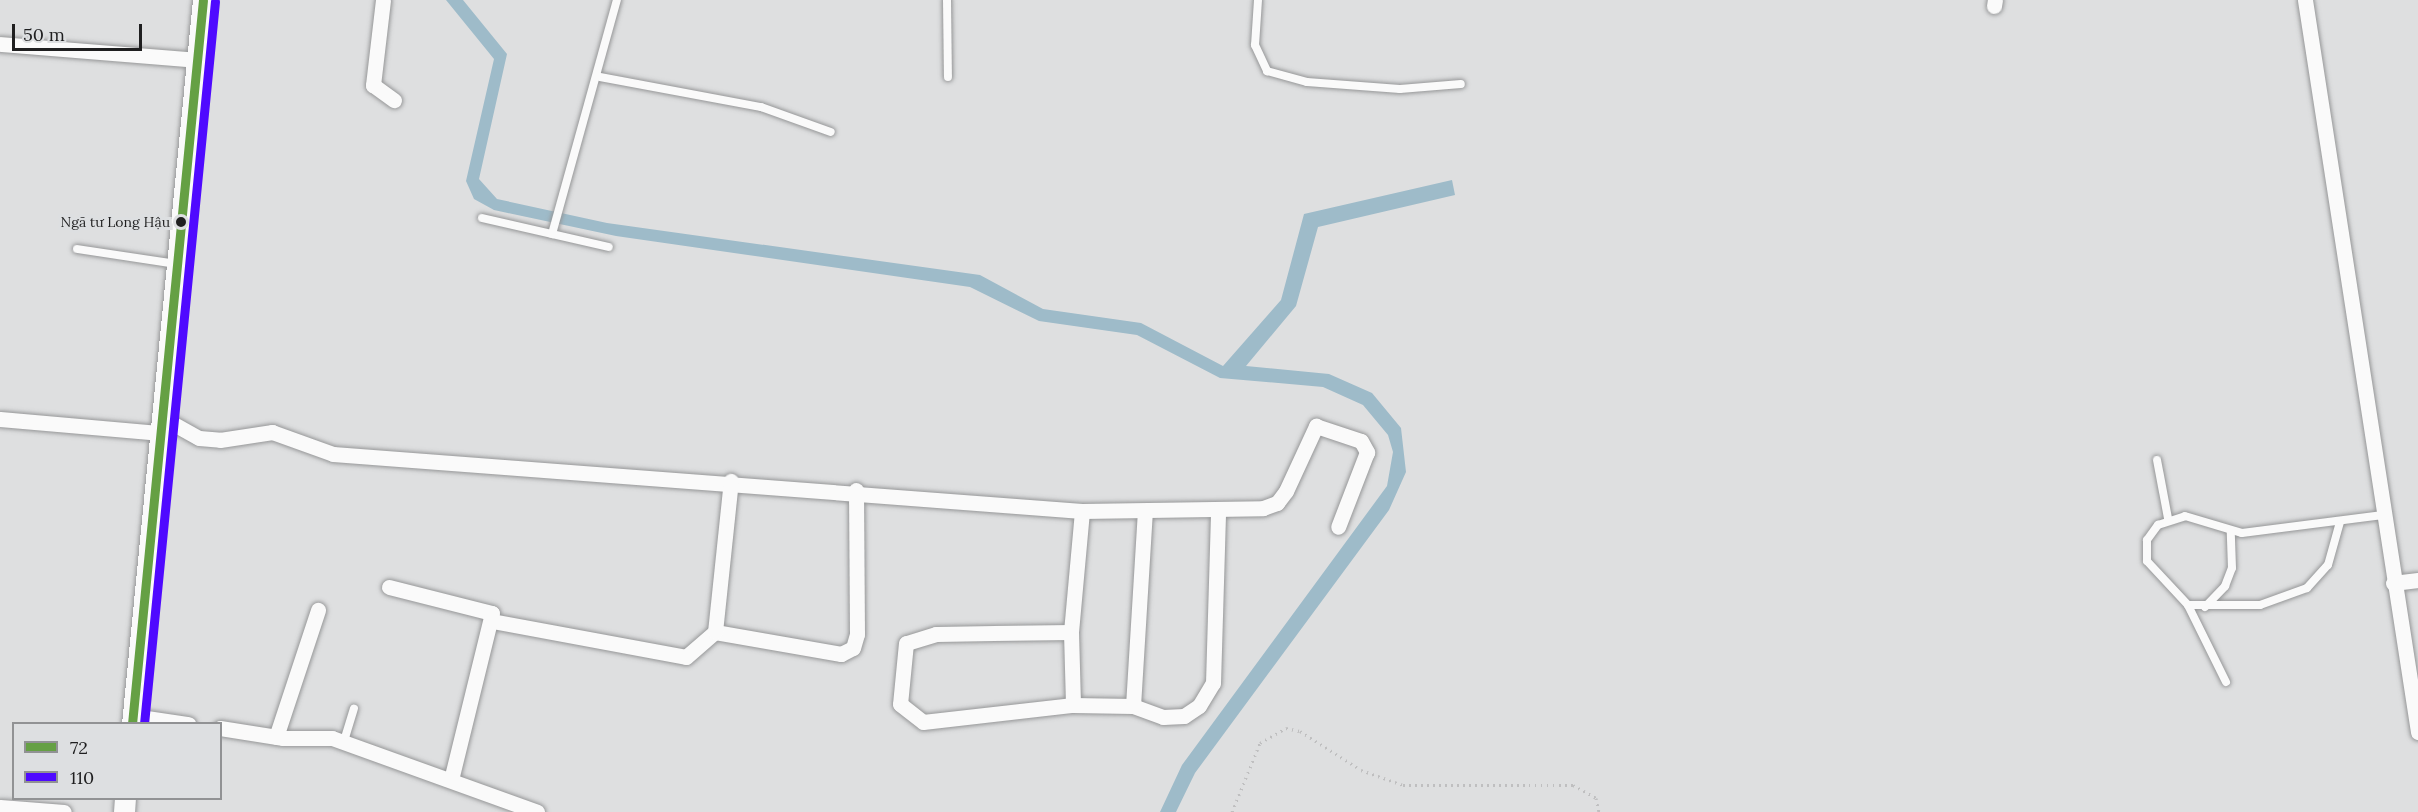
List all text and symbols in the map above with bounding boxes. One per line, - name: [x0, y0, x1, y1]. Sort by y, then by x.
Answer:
- scale bar: [15, 12, 146, 50]
- text: 50 m: [23, 23, 65, 46]
- place label: Ngã tư Long Hậu: [61, 214, 170, 230]
- marker: Ngã tư Long Hậu: [175, 216, 187, 228]
- legend: [12, 722, 222, 800]
- text: 72: [70, 736, 88, 759]
- text: 110: [70, 766, 94, 789]

